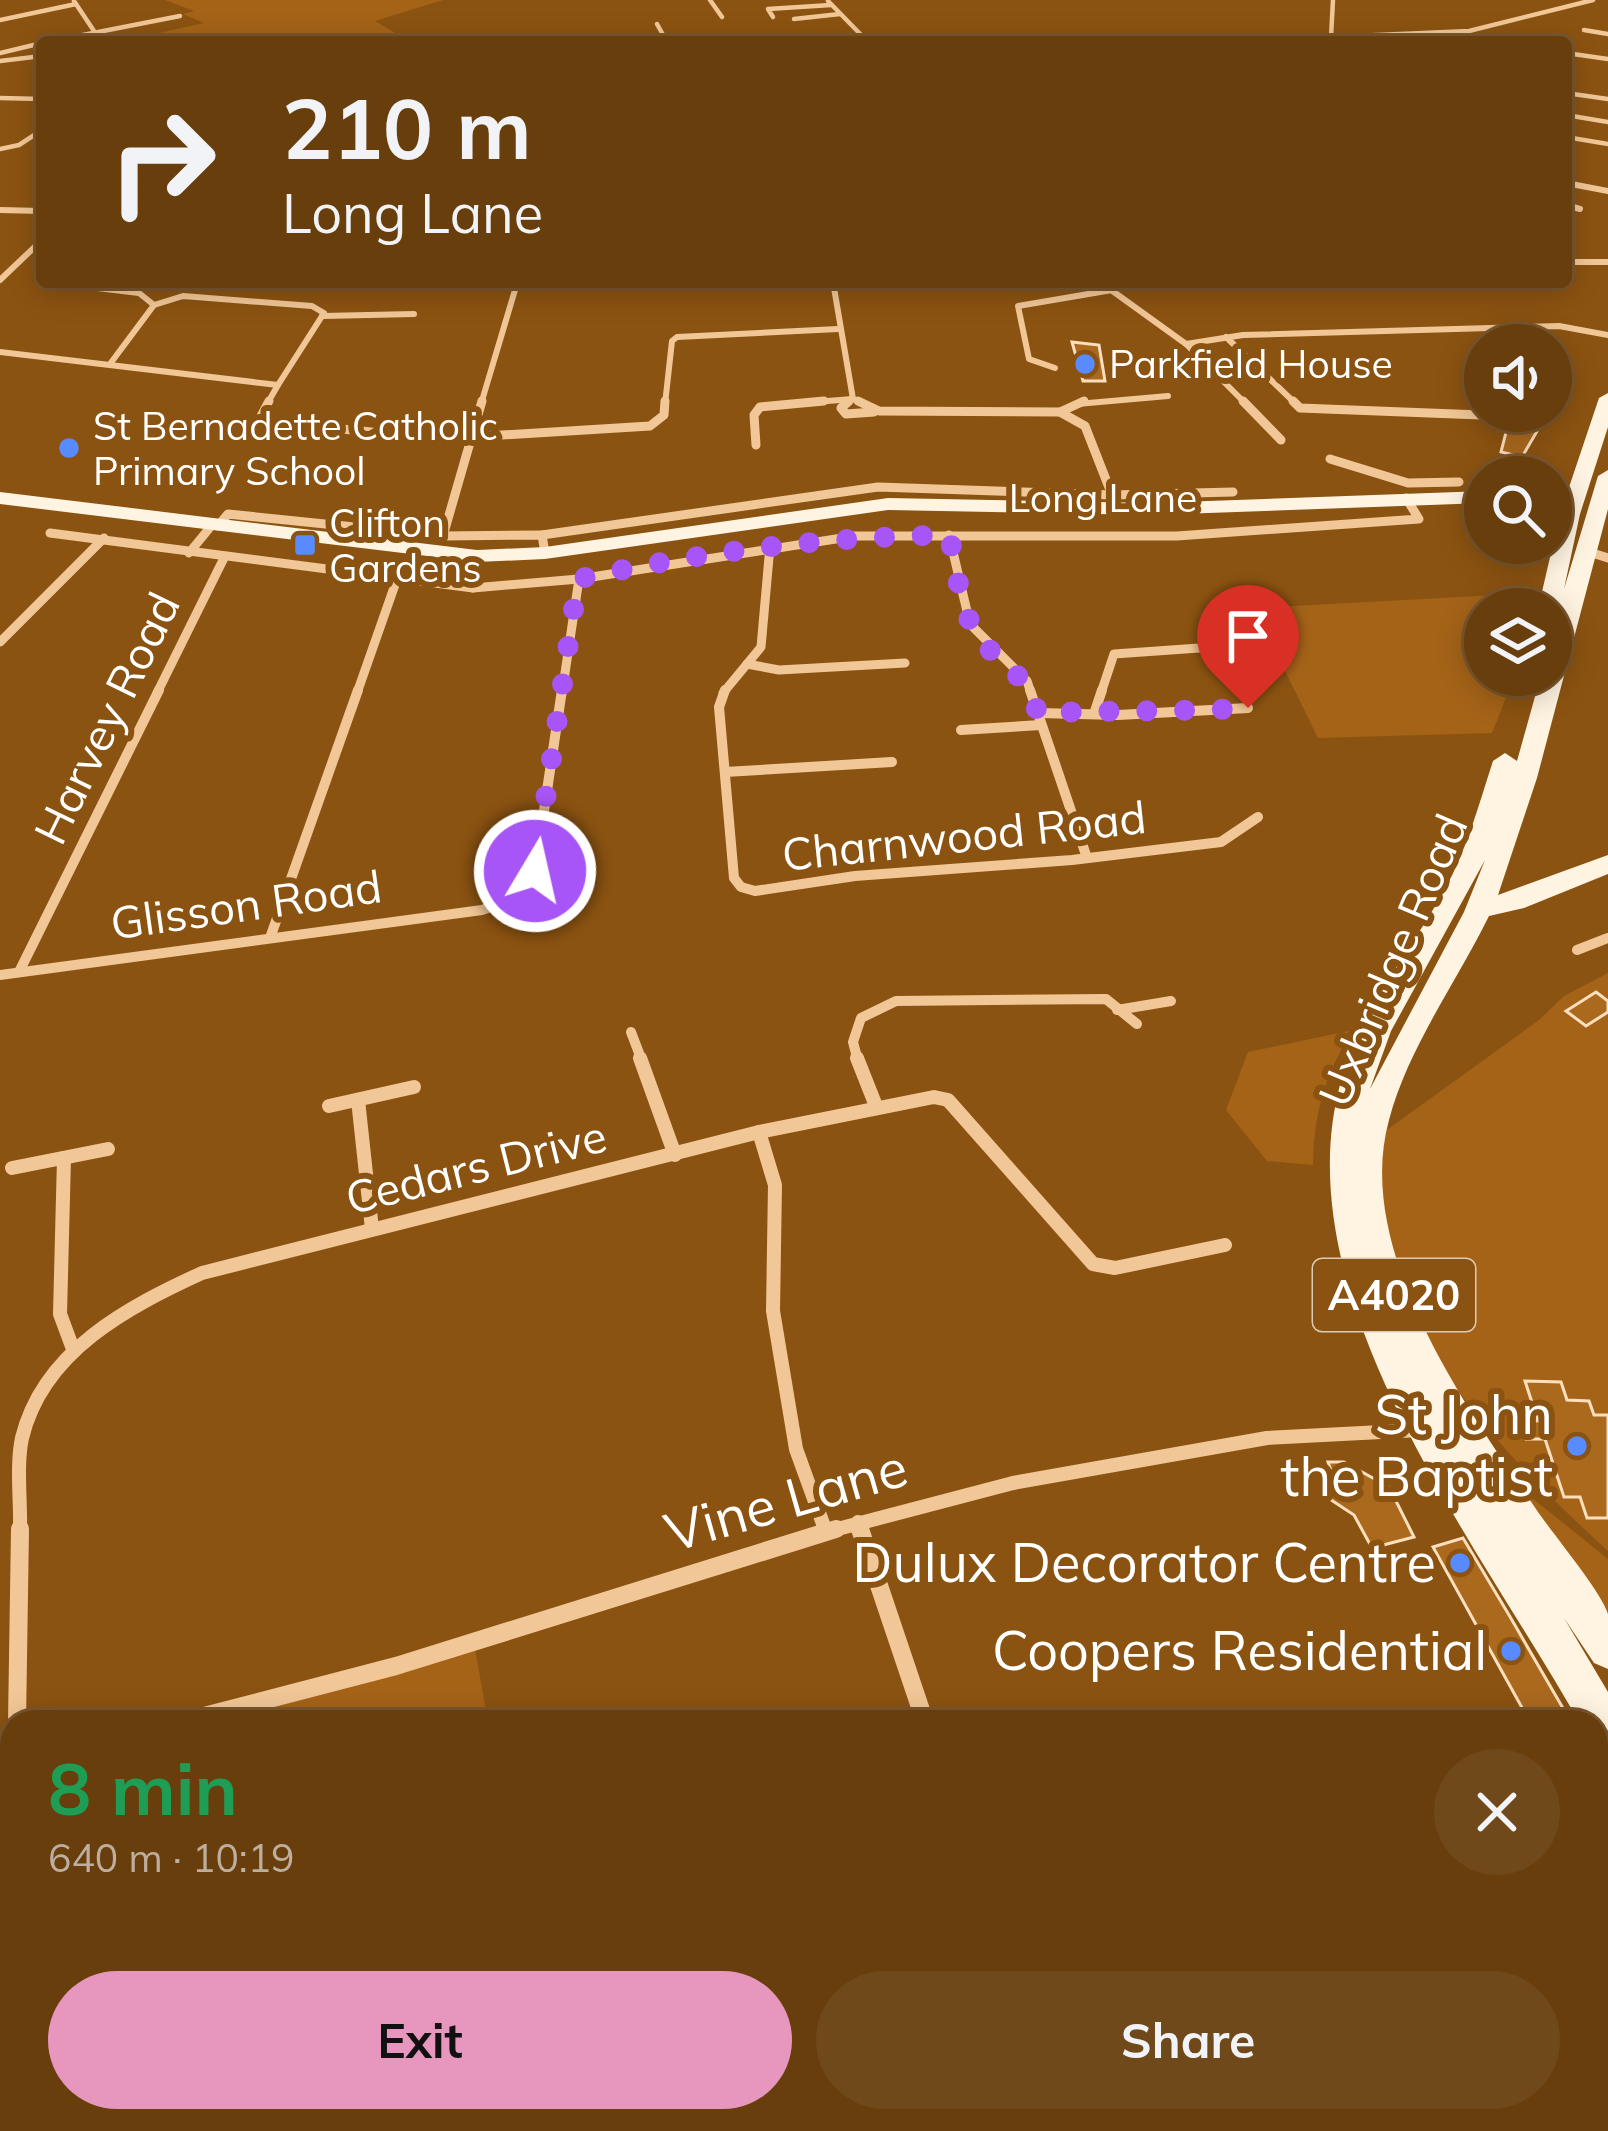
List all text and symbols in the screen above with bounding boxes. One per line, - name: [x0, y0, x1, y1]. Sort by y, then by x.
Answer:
- text: 210 m: [282, 75, 532, 180]
- icon: right: [84, 84, 240, 240]
- text: Long Lane: [282, 179, 543, 247]
- map controls: [1464, 324, 1572, 696]
- button: sound: [1464, 324, 1572, 432]
- place label: Parkfield House: [1109, 339, 1393, 388]
- marker: Parkfield House: [1072, 351, 1098, 377]
- place label: St Bernadette Catholic Primary School: [93, 401, 498, 495]
- marker: St Bernadette Catholic Primary School: [56, 435, 82, 461]
- button: search: [1464, 456, 1572, 564]
- street label: Long Lane: [1009, 473, 1197, 522]
- place label: Clifton Gardens: [329, 498, 482, 592]
- marker: Clifton Gardens: [292, 532, 318, 558]
- street label: Harvey Road: [21, 583, 191, 852]
- pin: [1197, 585, 1299, 708]
- button: layers: [1464, 588, 1572, 696]
- icon: arrive: [1215, 603, 1281, 669]
- street label: Charnwood Road: [779, 788, 1149, 882]
- street label: Uxbridge Road: [1305, 805, 1479, 1114]
- position arrow: [472, 808, 598, 934]
- street label: Glisson Road: [107, 857, 385, 951]
- street label: Cedars Drive: [340, 1107, 612, 1225]
- road number: A4020: [1313, 1259, 1475, 1331]
- place label: St John the Baptist: [1281, 1380, 1553, 1510]
- street label: Vine Lane: [657, 1432, 915, 1566]
- marker: St John the Baptist: [1564, 1433, 1590, 1459]
- place label: Dulux Decorator Centre: [852, 1528, 1436, 1596]
- marker: Dulux Decorator Centre: [1447, 1550, 1473, 1576]
- place label: Coopers Residential: [992, 1616, 1487, 1684]
- marker: Coopers Residential: [1498, 1638, 1524, 1664]
- text: 8 min: [48, 1743, 238, 1833]
- button: close: [1434, 1749, 1560, 1875]
- text: 640 m · 10:19: [48, 1833, 294, 1882]
- button: Exit: [48, 1971, 792, 2109]
- button: Share: [816, 1971, 1560, 2109]

